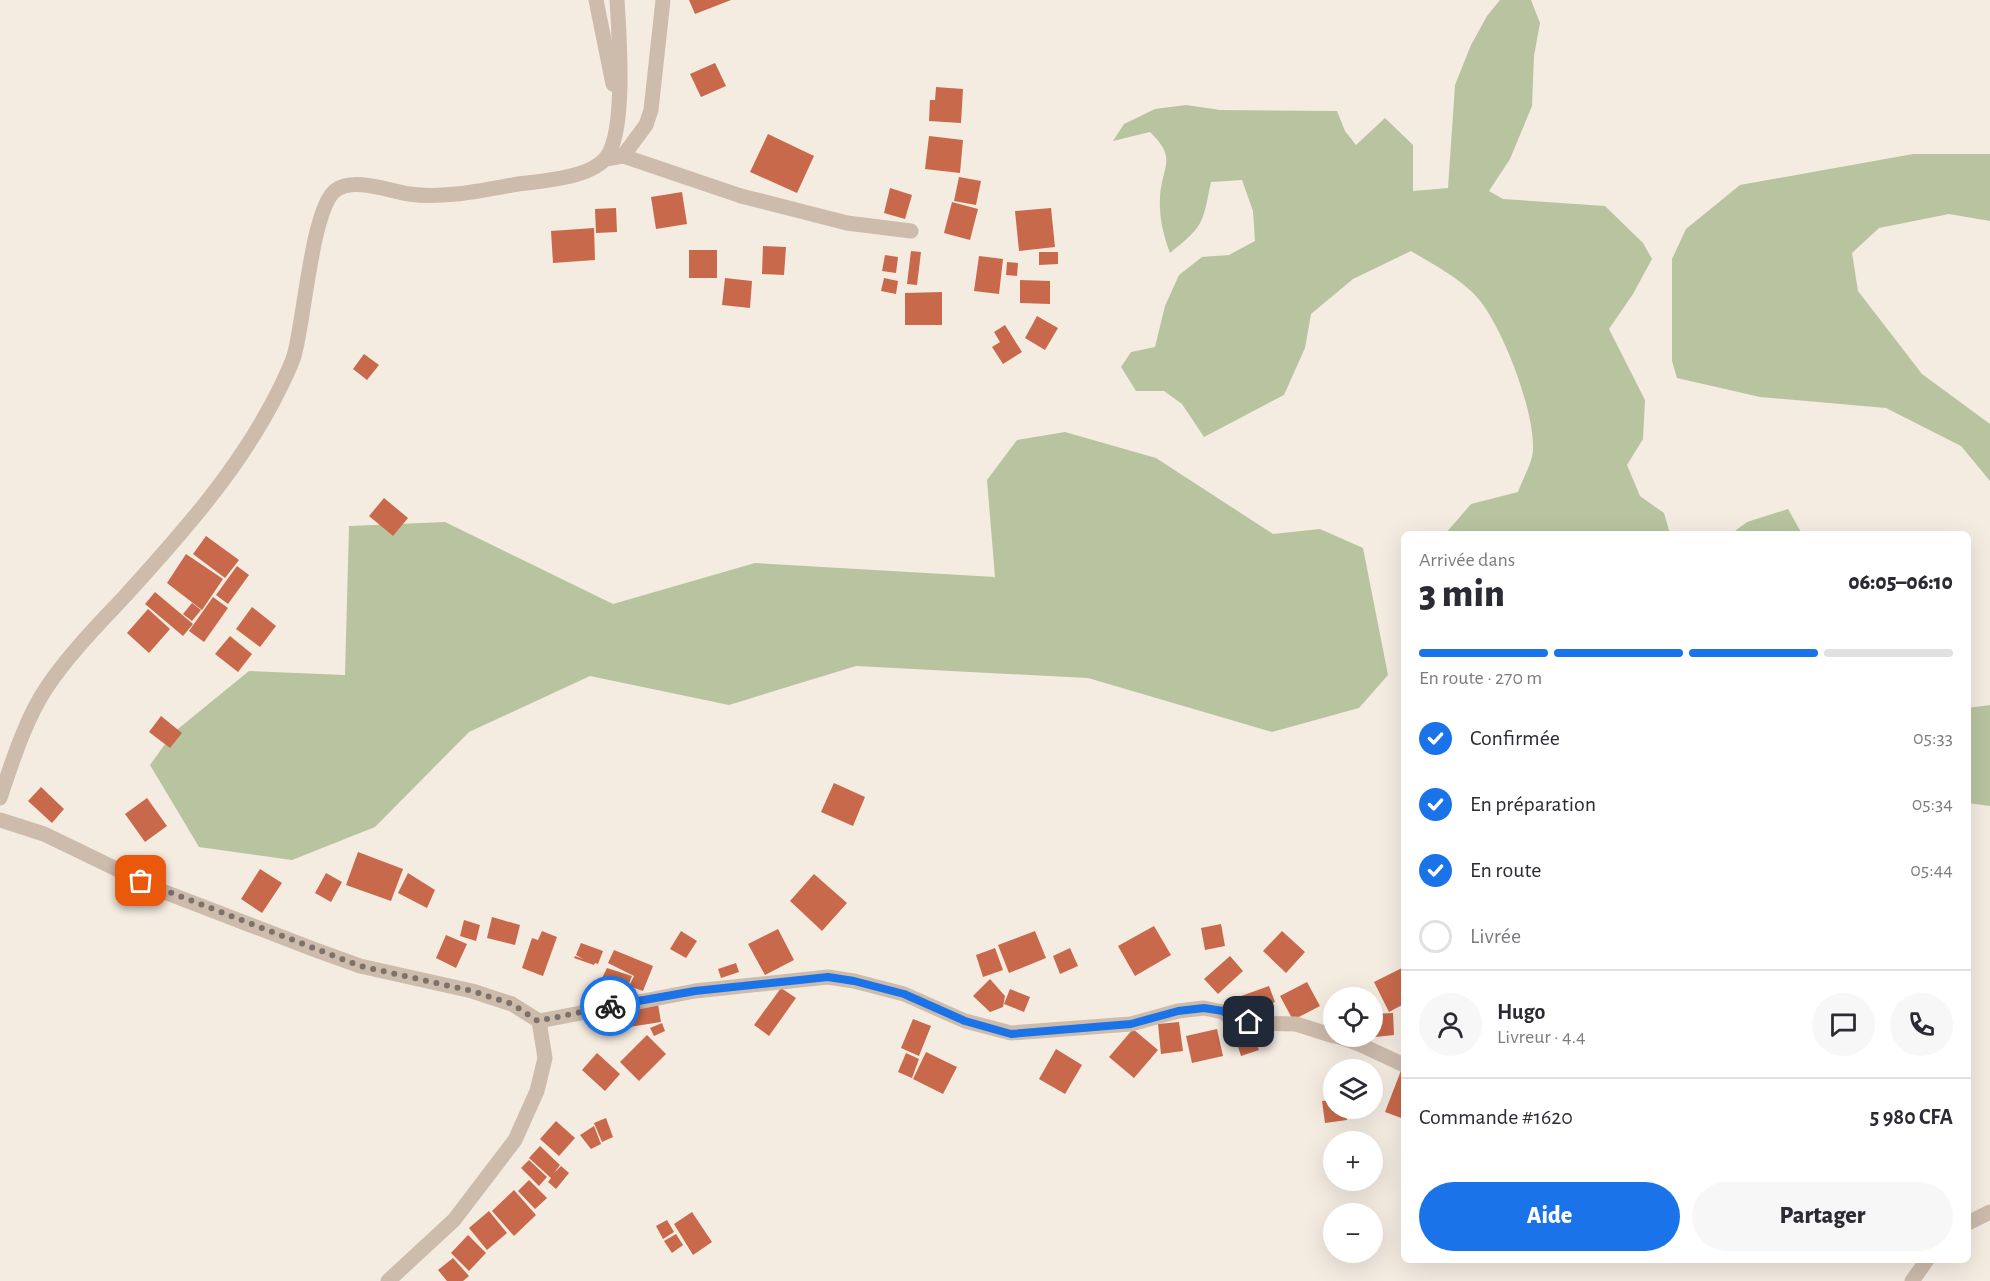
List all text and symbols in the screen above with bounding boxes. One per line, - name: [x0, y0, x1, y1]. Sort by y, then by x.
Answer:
- text: Arrivée dans: [1419, 550, 1515, 570]
- text: 06:05–06:10: [1848, 571, 1953, 593]
- text: 3 min: [1419, 575, 1505, 614]
- text: En route · 270 m: [1419, 668, 1542, 688]
- icon: check: [1419, 722, 1452, 755]
- text: Confirmée: [1470, 727, 1560, 749]
- text: 05:33: [1913, 728, 1953, 748]
- icon: check: [1419, 788, 1452, 821]
- text: En préparation: [1470, 793, 1596, 815]
- text: 05:34: [1912, 794, 1953, 814]
- icon: check: [1419, 854, 1452, 887]
- pin: [115, 855, 166, 906]
- text: En route: [1470, 859, 1541, 881]
- text: 05:44: [1910, 860, 1953, 880]
- icon: bag: [124, 864, 157, 897]
- text: Livrée: [1470, 925, 1521, 947]
- courier: [580, 976, 640, 1036]
- map controls: [1323, 987, 1383, 1263]
- button: locate: [1323, 987, 1383, 1047]
- icon: bike: [594, 990, 627, 1023]
- button: person: [1419, 993, 1482, 1056]
- button: chat: [1812, 993, 1875, 1056]
- button: phone: [1890, 993, 1953, 1056]
- pin: [1223, 996, 1274, 1047]
- text: Hugo: [1497, 1001, 1545, 1023]
- icon: home: [1232, 1005, 1265, 1038]
- text: Livreur · 4.4: [1497, 1027, 1586, 1047]
- button: layers: [1323, 1059, 1383, 1119]
- text: Commande #1620: [1419, 1106, 1573, 1128]
- text: 5 980 CFA: [1870, 1106, 1953, 1128]
- button: +: [1323, 1131, 1383, 1191]
- button: Aide: [1419, 1182, 1680, 1251]
- button: Partager: [1692, 1182, 1953, 1251]
- button: −: [1323, 1203, 1383, 1263]

